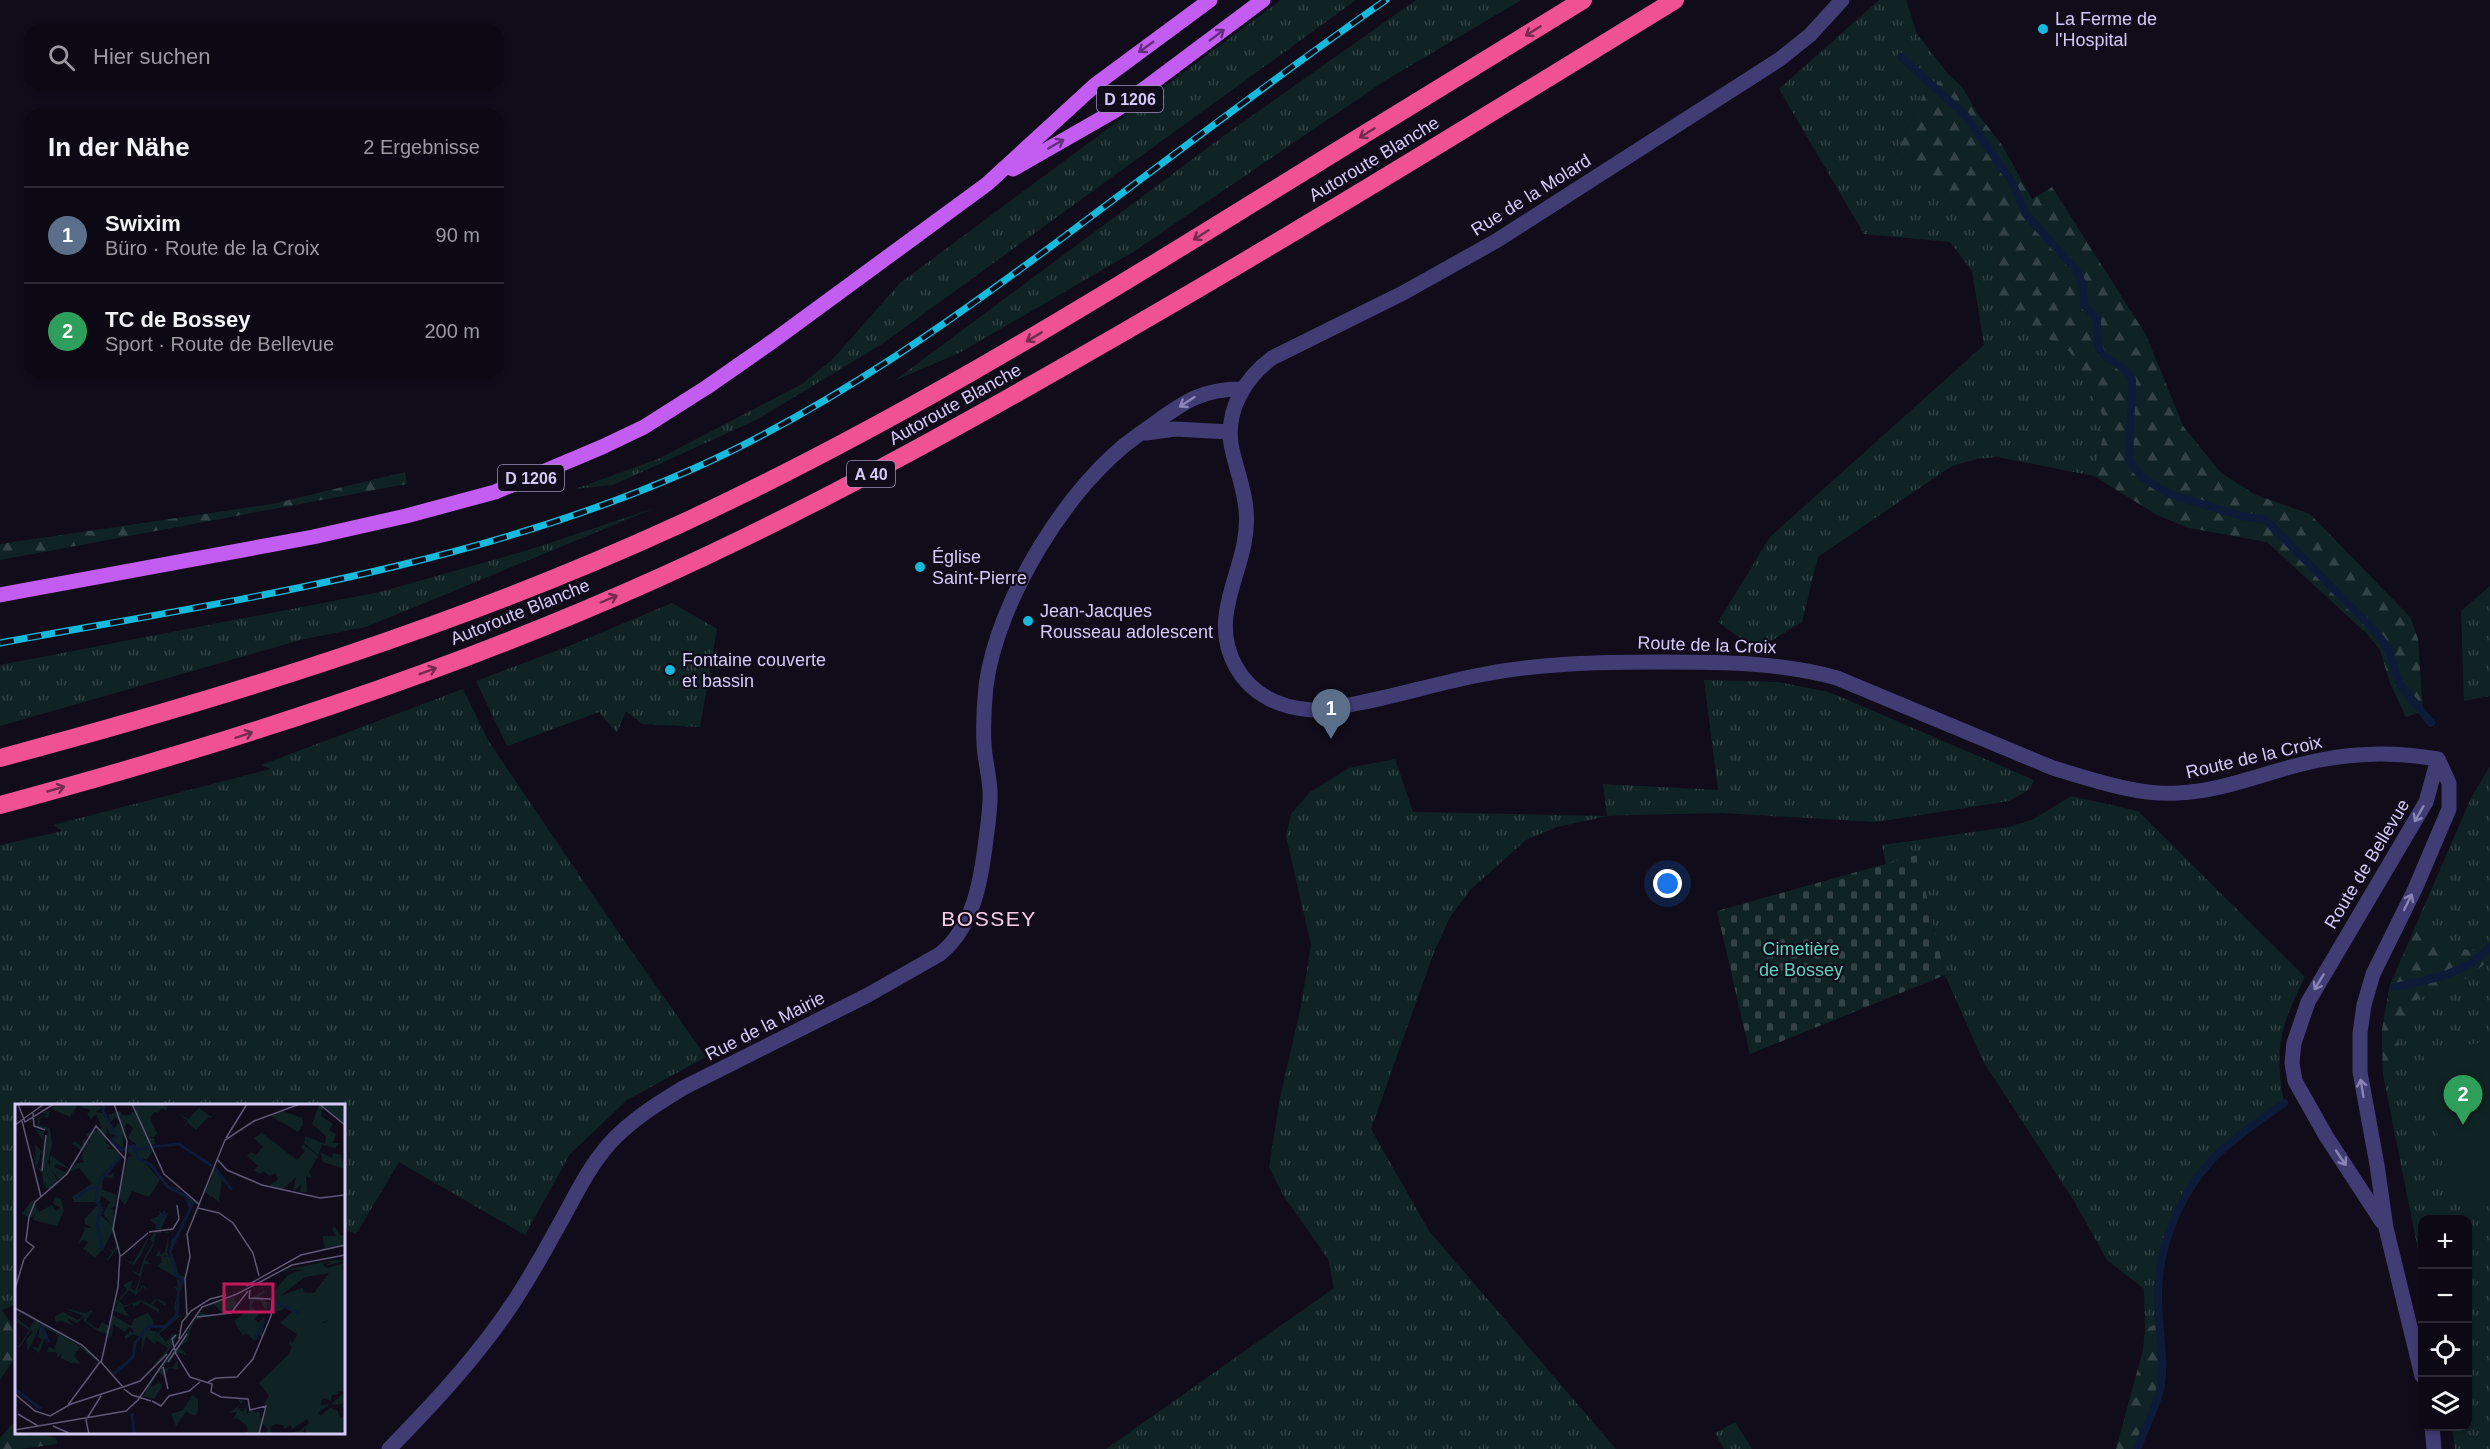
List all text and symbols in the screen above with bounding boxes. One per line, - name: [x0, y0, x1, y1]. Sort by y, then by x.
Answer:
- place label: La Ferme de l'Hospital: [2055, 9, 2157, 50]
- marker: La Ferme de l'Hospital: [2036, 22, 2050, 36]
- search box: [24, 24, 504, 90]
- one-way arrow: [1525, 25, 1542, 37]
- one-way arrow: [1208, 28, 1224, 41]
- icon: search: [45, 41, 78, 74]
- one-way arrow: [1138, 41, 1154, 54]
- text: Hier suchen: [93, 44, 210, 69]
- road number: D 1206: [1097, 86, 1163, 112]
- street label: Autoroute Blanche: [1305, 112, 1443, 206]
- one-way arrow: [1359, 127, 1376, 139]
- text: In der Nähe: [48, 132, 190, 162]
- text: 2 Ergebnisse: [363, 136, 480, 158]
- one-way arrow: [1047, 138, 1064, 150]
- street label: Rue de la Molard: [1468, 150, 1594, 240]
- text: Swixim: [105, 211, 181, 236]
- text: 1: [62, 224, 73, 246]
- text: 90 m: [436, 224, 480, 246]
- one-way arrow: [1193, 230, 1210, 242]
- text: Büro · Route de la Croix: [105, 237, 320, 259]
- text: TC de Bossey: [105, 307, 251, 332]
- text: 2: [62, 320, 73, 342]
- text: 200 m: [424, 320, 480, 342]
- one-way arrow: [1026, 331, 1043, 343]
- text: Sport · Route de Bellevue: [105, 333, 334, 355]
- street label: Autoroute Blanche: [885, 359, 1025, 449]
- one-way arrow: [1180, 396, 1196, 408]
- road number: A 40: [847, 461, 895, 487]
- road number: D 1206: [498, 465, 564, 491]
- place label: Église Saint-Pierre: [932, 547, 1027, 588]
- marker: Église Saint-Pierre: [913, 560, 927, 574]
- street label: Autoroute Blanche: [448, 575, 592, 649]
- one-way arrow: [600, 593, 618, 605]
- place label: Jean-Jacques Rousseau adolescent: [1040, 601, 1213, 642]
- marker: Jean-Jacques Rousseau adolescent: [1021, 614, 1035, 628]
- street label: Route de la Croix: [1637, 633, 1777, 657]
- place label: Fontaine couverte et bassin: [682, 650, 826, 691]
- marker: Fontaine couverte et bassin: [663, 663, 677, 677]
- one-way arrow: [418, 664, 437, 675]
- pin: 1: [1312, 690, 1350, 739]
- one-way arrow: [234, 728, 253, 739]
- street label: Route de la Croix: [2184, 732, 2324, 782]
- one-way arrow: [47, 783, 66, 795]
- street label: Route de Bellevue: [2321, 796, 2413, 932]
- one-way arrow: [2413, 805, 2425, 822]
- your location: [1653, 869, 1682, 898]
- one-way arrow: [2403, 894, 2414, 912]
- district label: BOSSEY: [941, 907, 1037, 930]
- park label: Cimetière de Bossey: [1759, 939, 1843, 980]
- one-way arrow: [2313, 973, 2325, 990]
- street label: Rue de la Mairie: [702, 987, 828, 1065]
- pin: 2: [2444, 1076, 2482, 1125]
- one-way arrow: [2357, 1078, 2368, 1098]
- inset map: [15, 1104, 345, 1434]
- one-way arrow: [2335, 1149, 2347, 1166]
- map controls: [2418, 1215, 2472, 1431]
- button: +: [2418, 1215, 2472, 1269]
- button: −: [2418, 1269, 2472, 1323]
- button: locate: [2418, 1323, 2472, 1377]
- button: layers: [2418, 1377, 2472, 1431]

